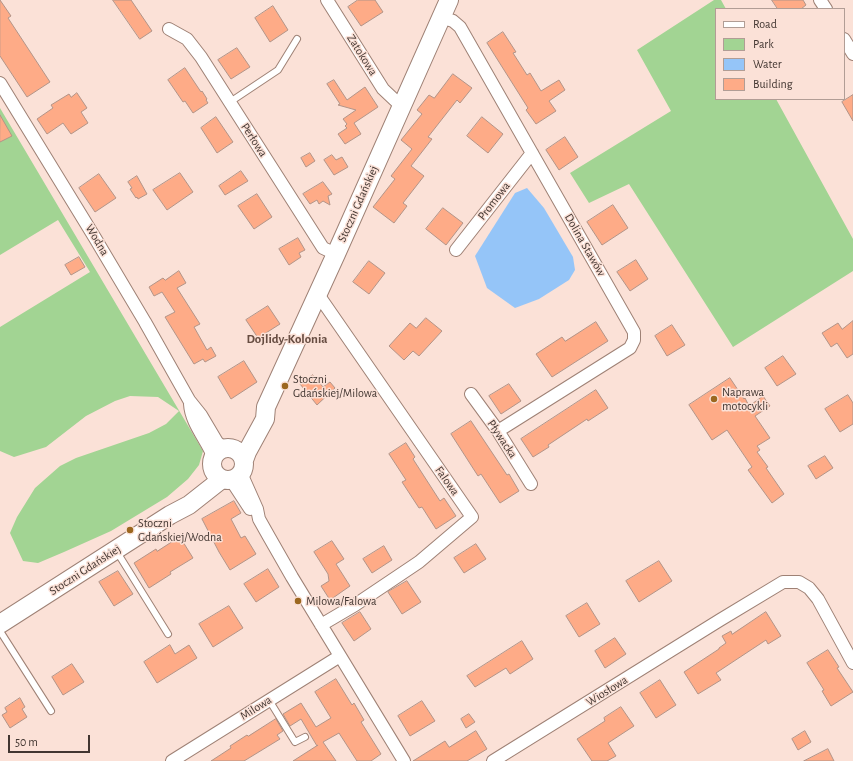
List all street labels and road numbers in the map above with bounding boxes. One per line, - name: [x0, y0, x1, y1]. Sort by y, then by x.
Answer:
- street label: Zatokowa: [344, 32, 380, 78]
- street label: Perłowa: [238, 120, 270, 160]
- street label: Stoczni Gdańskiej: [335, 164, 381, 244]
- street label: Promowa: [475, 179, 513, 223]
- street label: Dolina Stawów: [561, 211, 609, 279]
- street label: Wodna: [82, 222, 112, 258]
- street label: Pływacka: [484, 417, 520, 461]
- street label: Falowa: [432, 464, 462, 498]
- street label: Stoczni Gdańskiej: [47, 542, 123, 598]
- street label: Wiosłowa: [584, 673, 630, 709]
- street label: Milowa: [238, 693, 274, 723]

